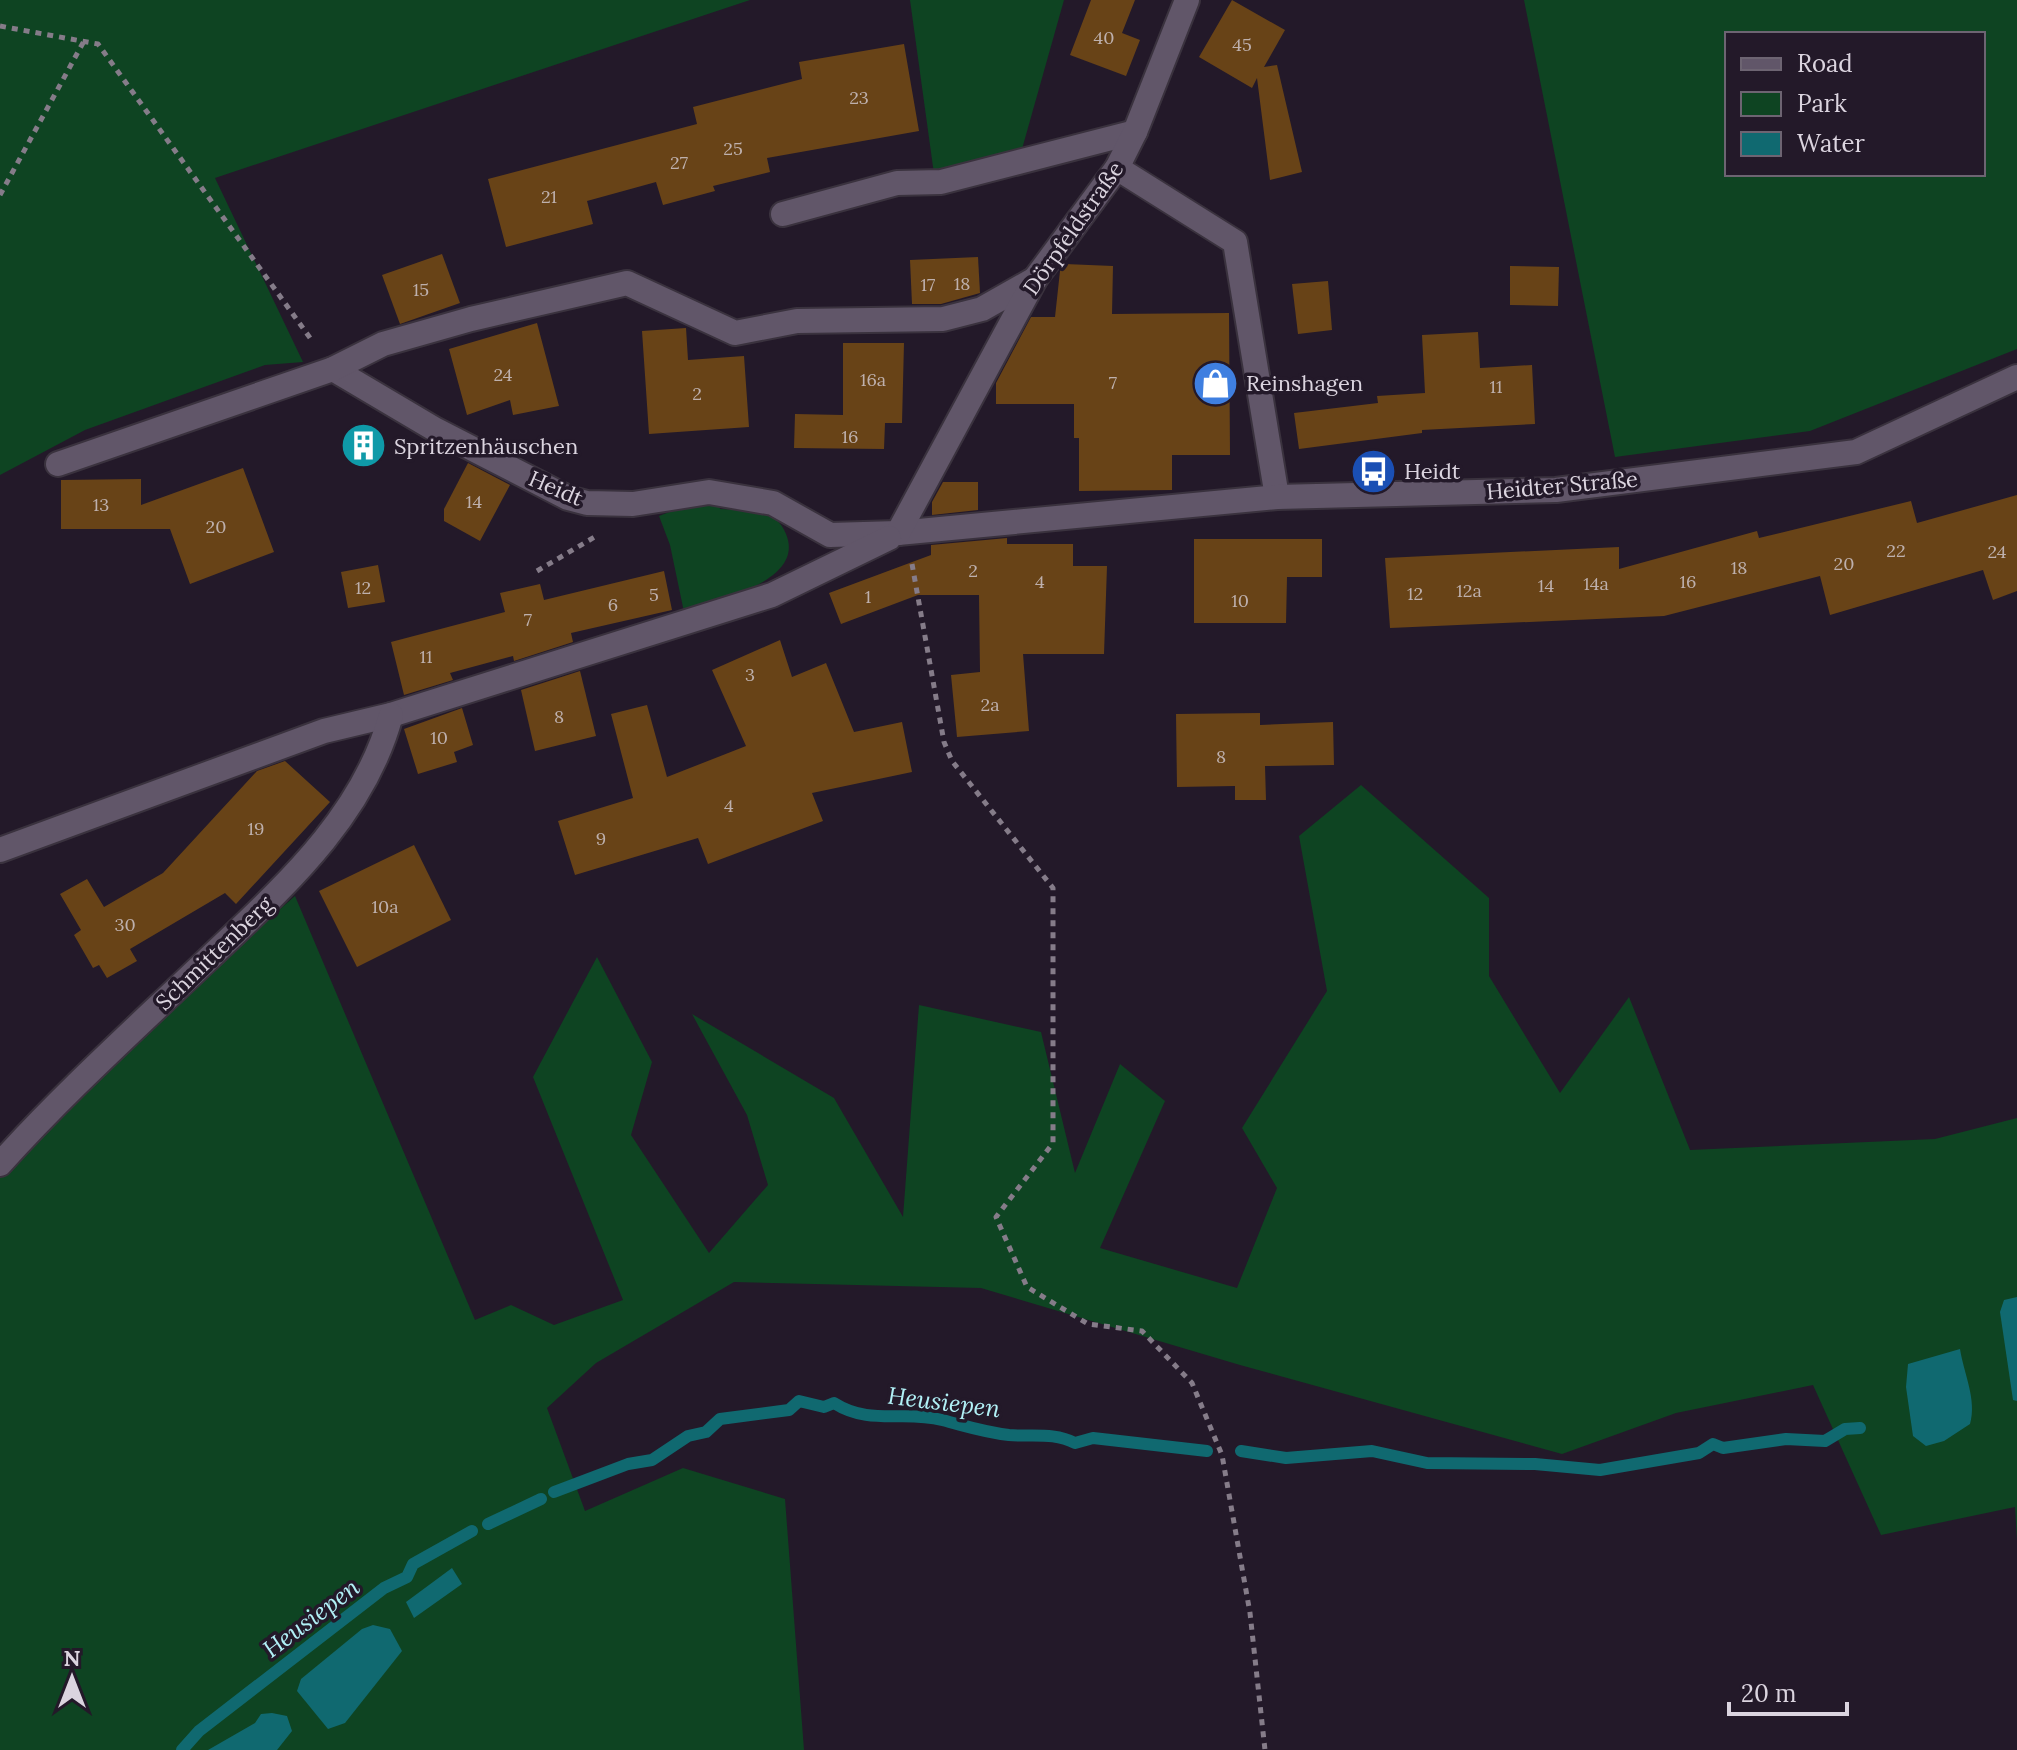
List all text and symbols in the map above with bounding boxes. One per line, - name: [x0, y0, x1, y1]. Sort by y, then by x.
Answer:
- house number: 40: [1094, 26, 1114, 49]
- legend: [1725, 32, 1985, 176]
- house number: 45: [1232, 33, 1252, 56]
- text: Road: [1797, 48, 1853, 79]
- house number: 23: [849, 86, 869, 109]
- text: Park: [1797, 88, 1847, 119]
- text: Water: [1797, 128, 1865, 159]
- house number: 25: [723, 137, 743, 160]
- house number: 27: [670, 151, 688, 174]
- street label: Dörpfeldstraße: [1017, 156, 1129, 300]
- house number: 21: [541, 185, 557, 208]
- house number: 18: [954, 272, 970, 295]
- house number: 17: [921, 273, 935, 296]
- house number: 15: [413, 278, 429, 301]
- shop icon: Reinshagen: [1191, 359, 1239, 407]
- house number: 24: [493, 363, 513, 386]
- house number: 16a: [860, 368, 886, 391]
- place label: Reinshagen: [1246, 369, 1363, 397]
- house number: 7: [1109, 371, 1117, 394]
- house number: 11: [1489, 375, 1503, 398]
- house number: 2: [692, 382, 702, 405]
- building icon: Spritzenhäuschen: [339, 422, 387, 470]
- house number: 16: [842, 425, 858, 448]
- place label: Spritzenhäuschen: [394, 432, 578, 460]
- bus stop icon: Heidt: [1349, 447, 1397, 495]
- place label: Heidt: [1404, 457, 1461, 485]
- street label: Heidt: [525, 464, 588, 512]
- street label: Heidter Straße: [1485, 464, 1639, 506]
- house number: 14: [466, 490, 482, 513]
- house number: 13: [93, 493, 109, 516]
- house number: 20: [206, 515, 226, 538]
- house number: 22: [1886, 539, 1906, 562]
- house number: 24: [1987, 540, 2007, 563]
- house number: 20: [1834, 552, 1854, 575]
- house number: 18: [1731, 556, 1747, 579]
- house number: 2: [968, 559, 978, 582]
- house number: 4: [1035, 570, 1045, 593]
- house number: 16: [1680, 570, 1696, 593]
- house number: 14a: [1583, 572, 1609, 595]
- house number: 14: [1538, 574, 1554, 597]
- house number: 12: [355, 576, 371, 599]
- house number: 12a: [1456, 579, 1482, 602]
- house number: 12: [1407, 582, 1423, 605]
- house number: 5: [649, 583, 659, 606]
- house number: 1: [865, 585, 871, 608]
- house number: 10: [1231, 589, 1249, 612]
- house number: 6: [608, 593, 618, 616]
- house number: 7: [524, 608, 532, 631]
- house number: 11: [419, 645, 433, 668]
- house number: 3: [745, 663, 755, 686]
- house number: 2a: [981, 693, 999, 716]
- house number: 8: [554, 705, 564, 728]
- house number: 10: [430, 726, 448, 749]
- house number: 8: [1216, 745, 1226, 768]
- house number: 4: [724, 794, 734, 817]
- house number: 19: [248, 817, 264, 840]
- house number: 9: [596, 827, 606, 850]
- street label: Schmittenberg: [149, 889, 279, 1016]
- house number: 10a: [371, 895, 399, 918]
- house number: 30: [114, 913, 136, 936]
- water label: Heusiepen: [886, 1380, 1002, 1424]
- water label: Heusiepen: [256, 1571, 366, 1664]
- north arrow: [32, 1638, 112, 1718]
- text: N: [63, 1644, 81, 1672]
- scale bar: [1729, 1666, 1847, 1716]
- text: 20 m: [1741, 1678, 1797, 1709]

